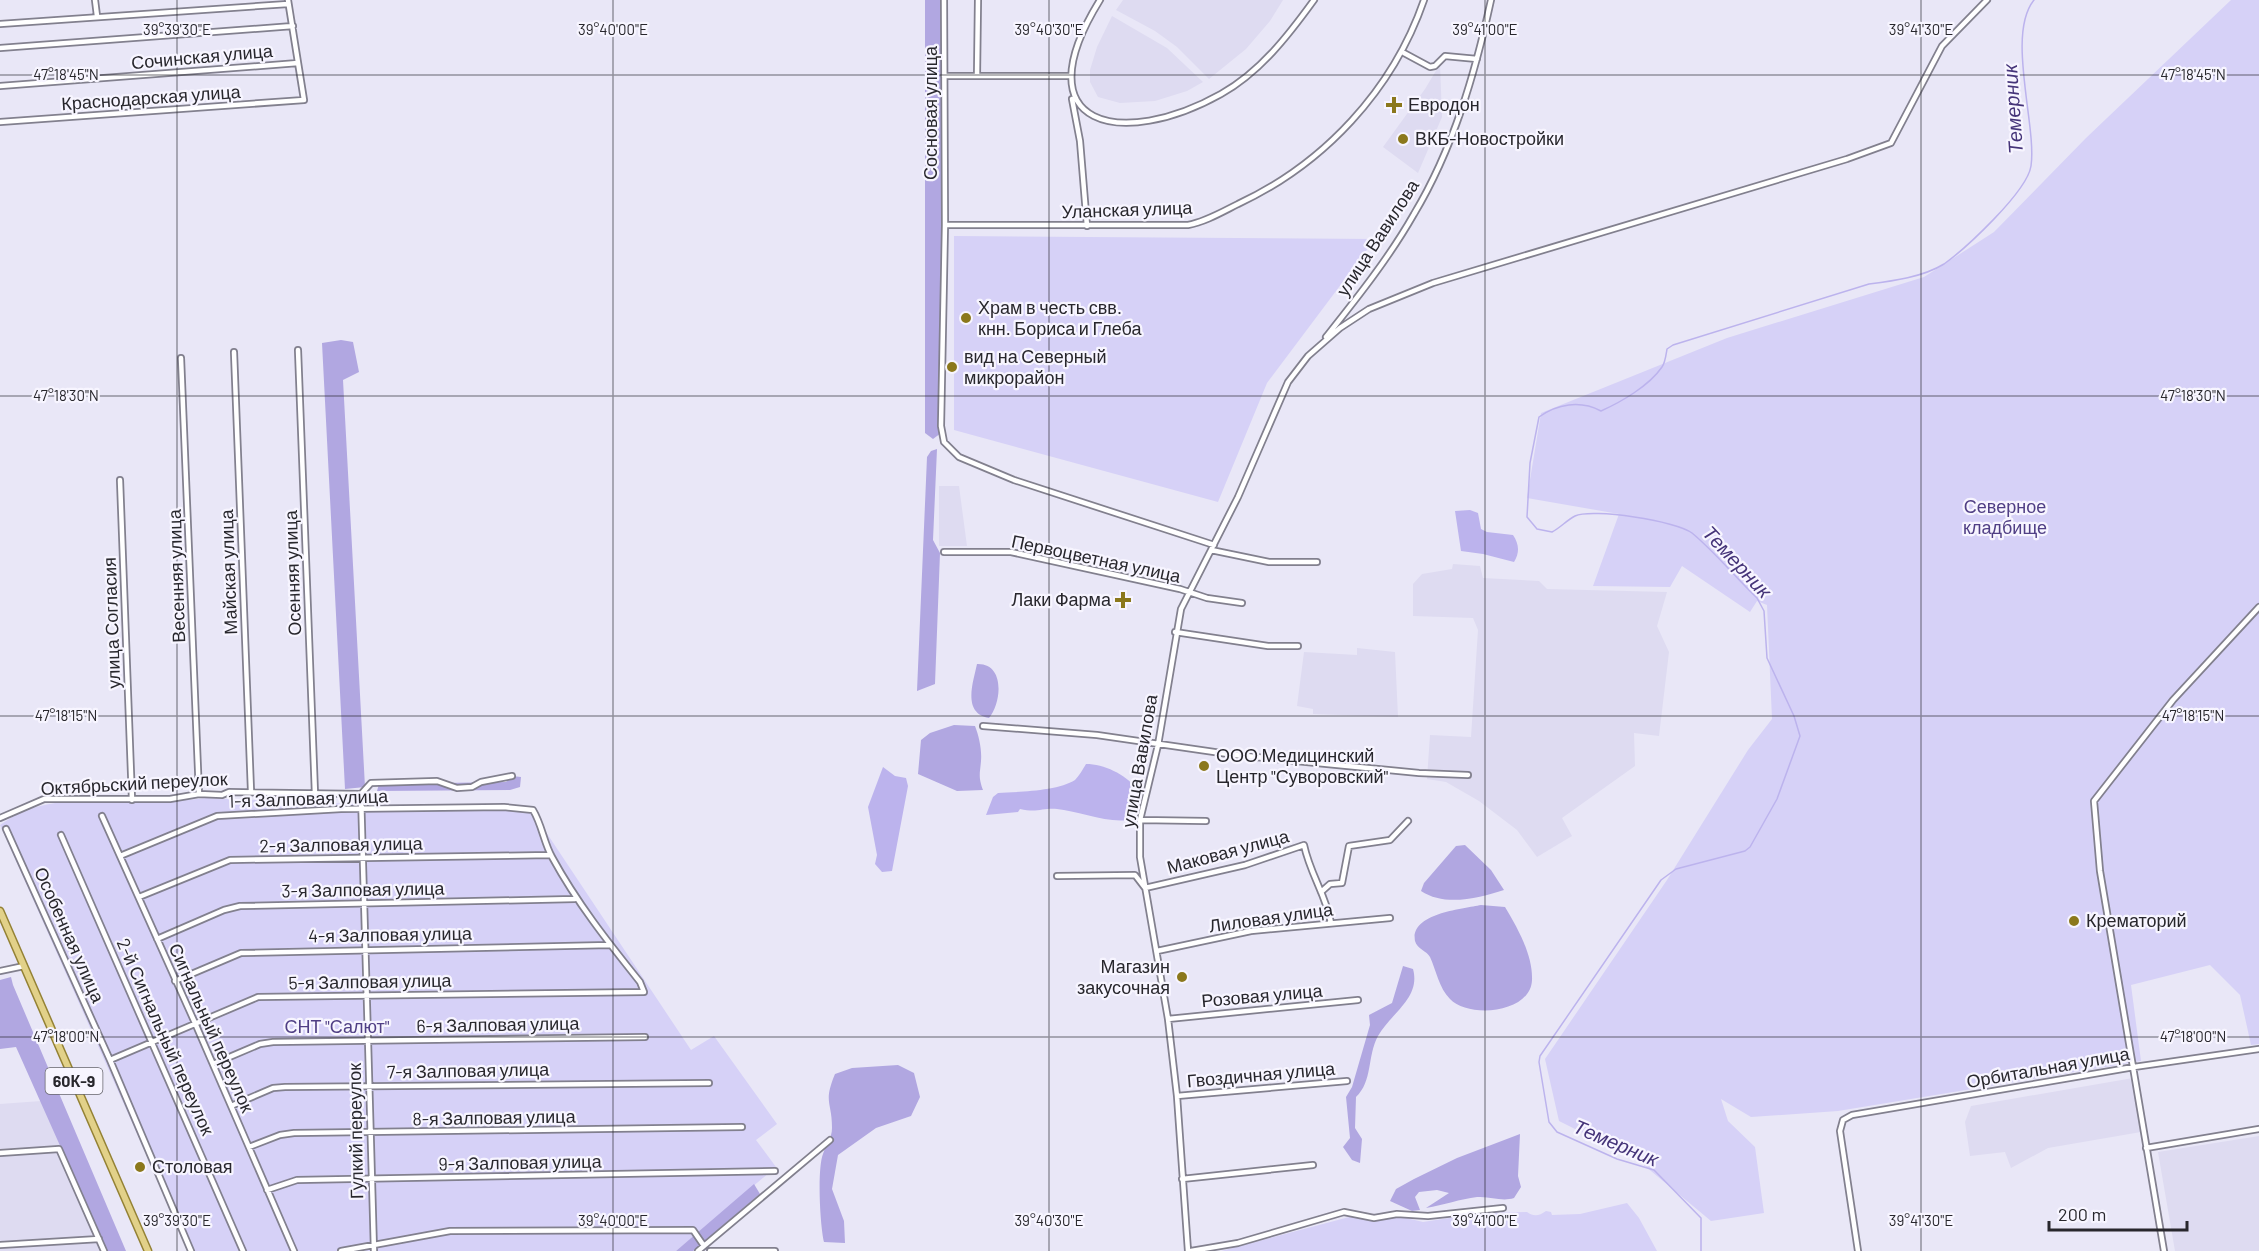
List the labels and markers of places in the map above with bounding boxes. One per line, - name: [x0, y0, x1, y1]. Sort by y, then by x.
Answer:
- place label: Евродон: [1408, 93, 1480, 115]
- marker: Евродон: [1385, 96, 1403, 114]
- place label: ВКБ-Новостройки: [1415, 127, 1564, 149]
- marker: ВКБ-Новостройки: [1396, 132, 1410, 146]
- place label: Храм в честь свв. кнн. Бориса и Глеба: [978, 296, 1142, 339]
- marker: Храм в честь свв. кнн. Бориса и Глеба: [959, 311, 973, 325]
- place label: вид на Северный микрорайон: [964, 345, 1107, 388]
- marker: вид на Северный микрорайон: [945, 360, 959, 374]
- place label: Лаки Фарма: [1012, 588, 1112, 610]
- marker: Лаки Фарма: [1116, 593, 1130, 607]
- place label: ООО Медицинский Центр "Суворовский": [1216, 744, 1389, 787]
- marker: ООО Медицинский Центр "Суворовский": [1197, 759, 1211, 773]
- place label: Крематорий: [2086, 909, 2187, 931]
- marker: Крематорий: [2067, 914, 2081, 928]
- place label: Магазин закусочная: [1077, 955, 1170, 998]
- marker: Магазин закусочная: [1175, 970, 1189, 984]
- place label: Столовая: [152, 1155, 233, 1177]
- marker: Столовая: [133, 1160, 147, 1174]

